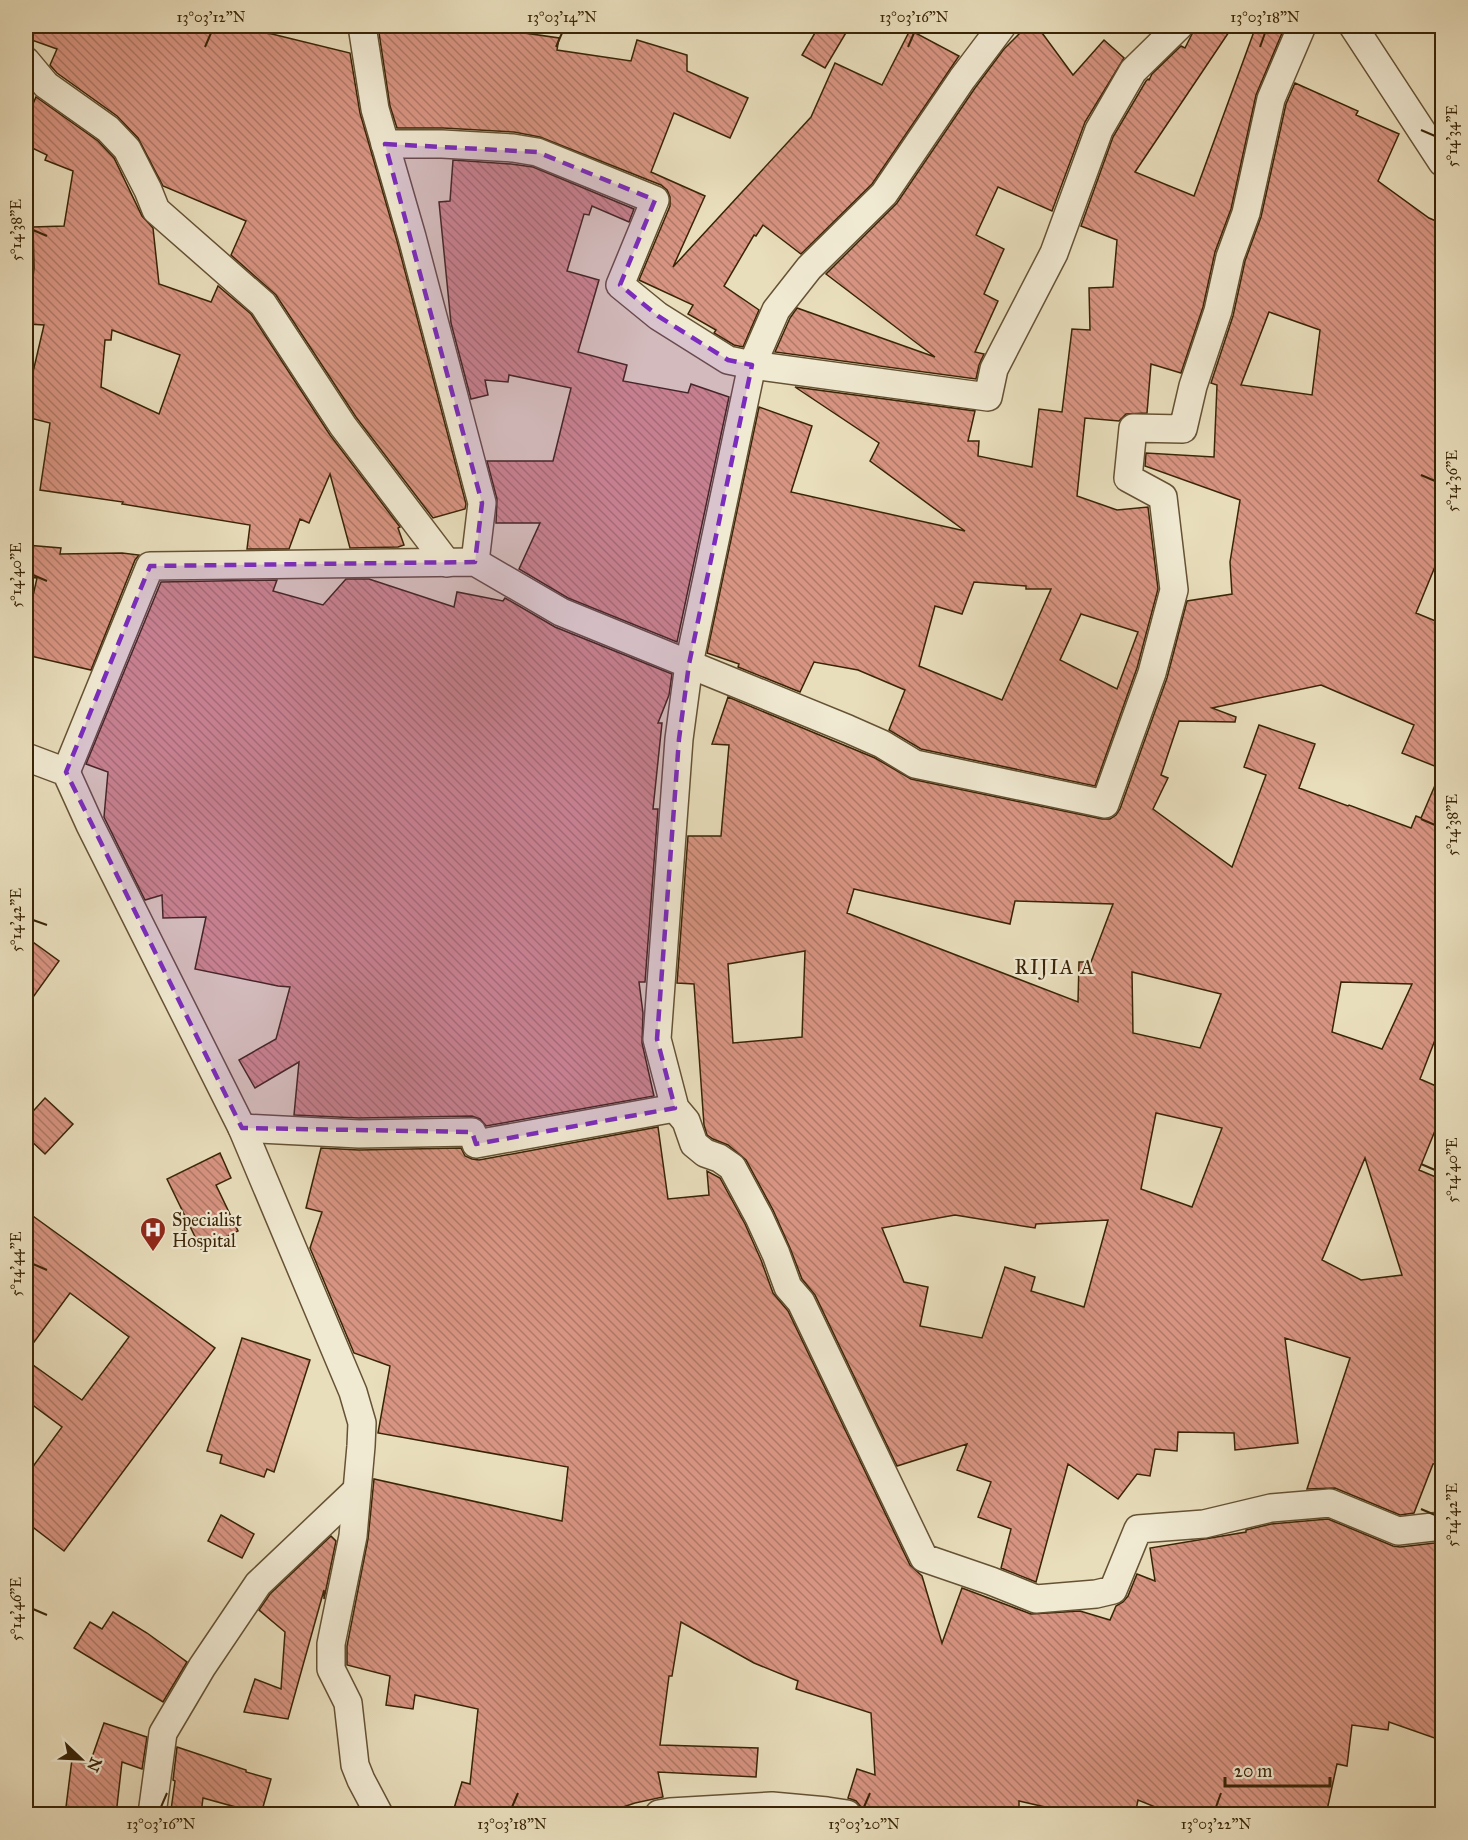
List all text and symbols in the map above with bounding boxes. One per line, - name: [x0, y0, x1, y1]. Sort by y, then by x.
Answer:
- text: 13°03'12"N: [177, 8, 246, 26]
- text: 13°03'14"N: [527, 8, 597, 26]
- text: 13°03'16"N: [879, 8, 949, 26]
- text: 13°03'18"N: [1230, 8, 1300, 26]
- text: 5°14'34"E: [1443, 104, 1461, 167]
- text: 5°14'38"E: [7, 199, 25, 261]
- text: 5°14'36"E: [1443, 450, 1461, 512]
- text: 5°14'40"E: [7, 542, 25, 608]
- text: 5°14'38"E: [1443, 794, 1461, 856]
- text: 5°14'42"E: [7, 888, 25, 952]
- district label: RIJIA A: [1014, 955, 1096, 980]
- text: 5°14'40"E: [1443, 1137, 1461, 1203]
- place label: Specialist Hospital: [172, 1209, 242, 1252]
- hospital icon: Specialist Hospital: [138, 1215, 168, 1253]
- text: 5°14'44"E: [7, 1231, 25, 1296]
- text: 5°14'42"E: [1443, 1483, 1461, 1547]
- text: 5°14'46"E: [7, 1577, 25, 1641]
- north arrow: [51, 1729, 111, 1789]
- scale bar: [1225, 1750, 1330, 1788]
- text: N: [83, 1755, 106, 1775]
- text: 20 m: [1234, 1760, 1272, 1782]
- text: 13°03'16"N: [126, 1815, 196, 1833]
- text: 13°03'18"N: [477, 1815, 547, 1833]
- text: 13°03'20"N: [828, 1815, 900, 1833]
- text: 13°03'22"N: [1181, 1815, 1251, 1833]

